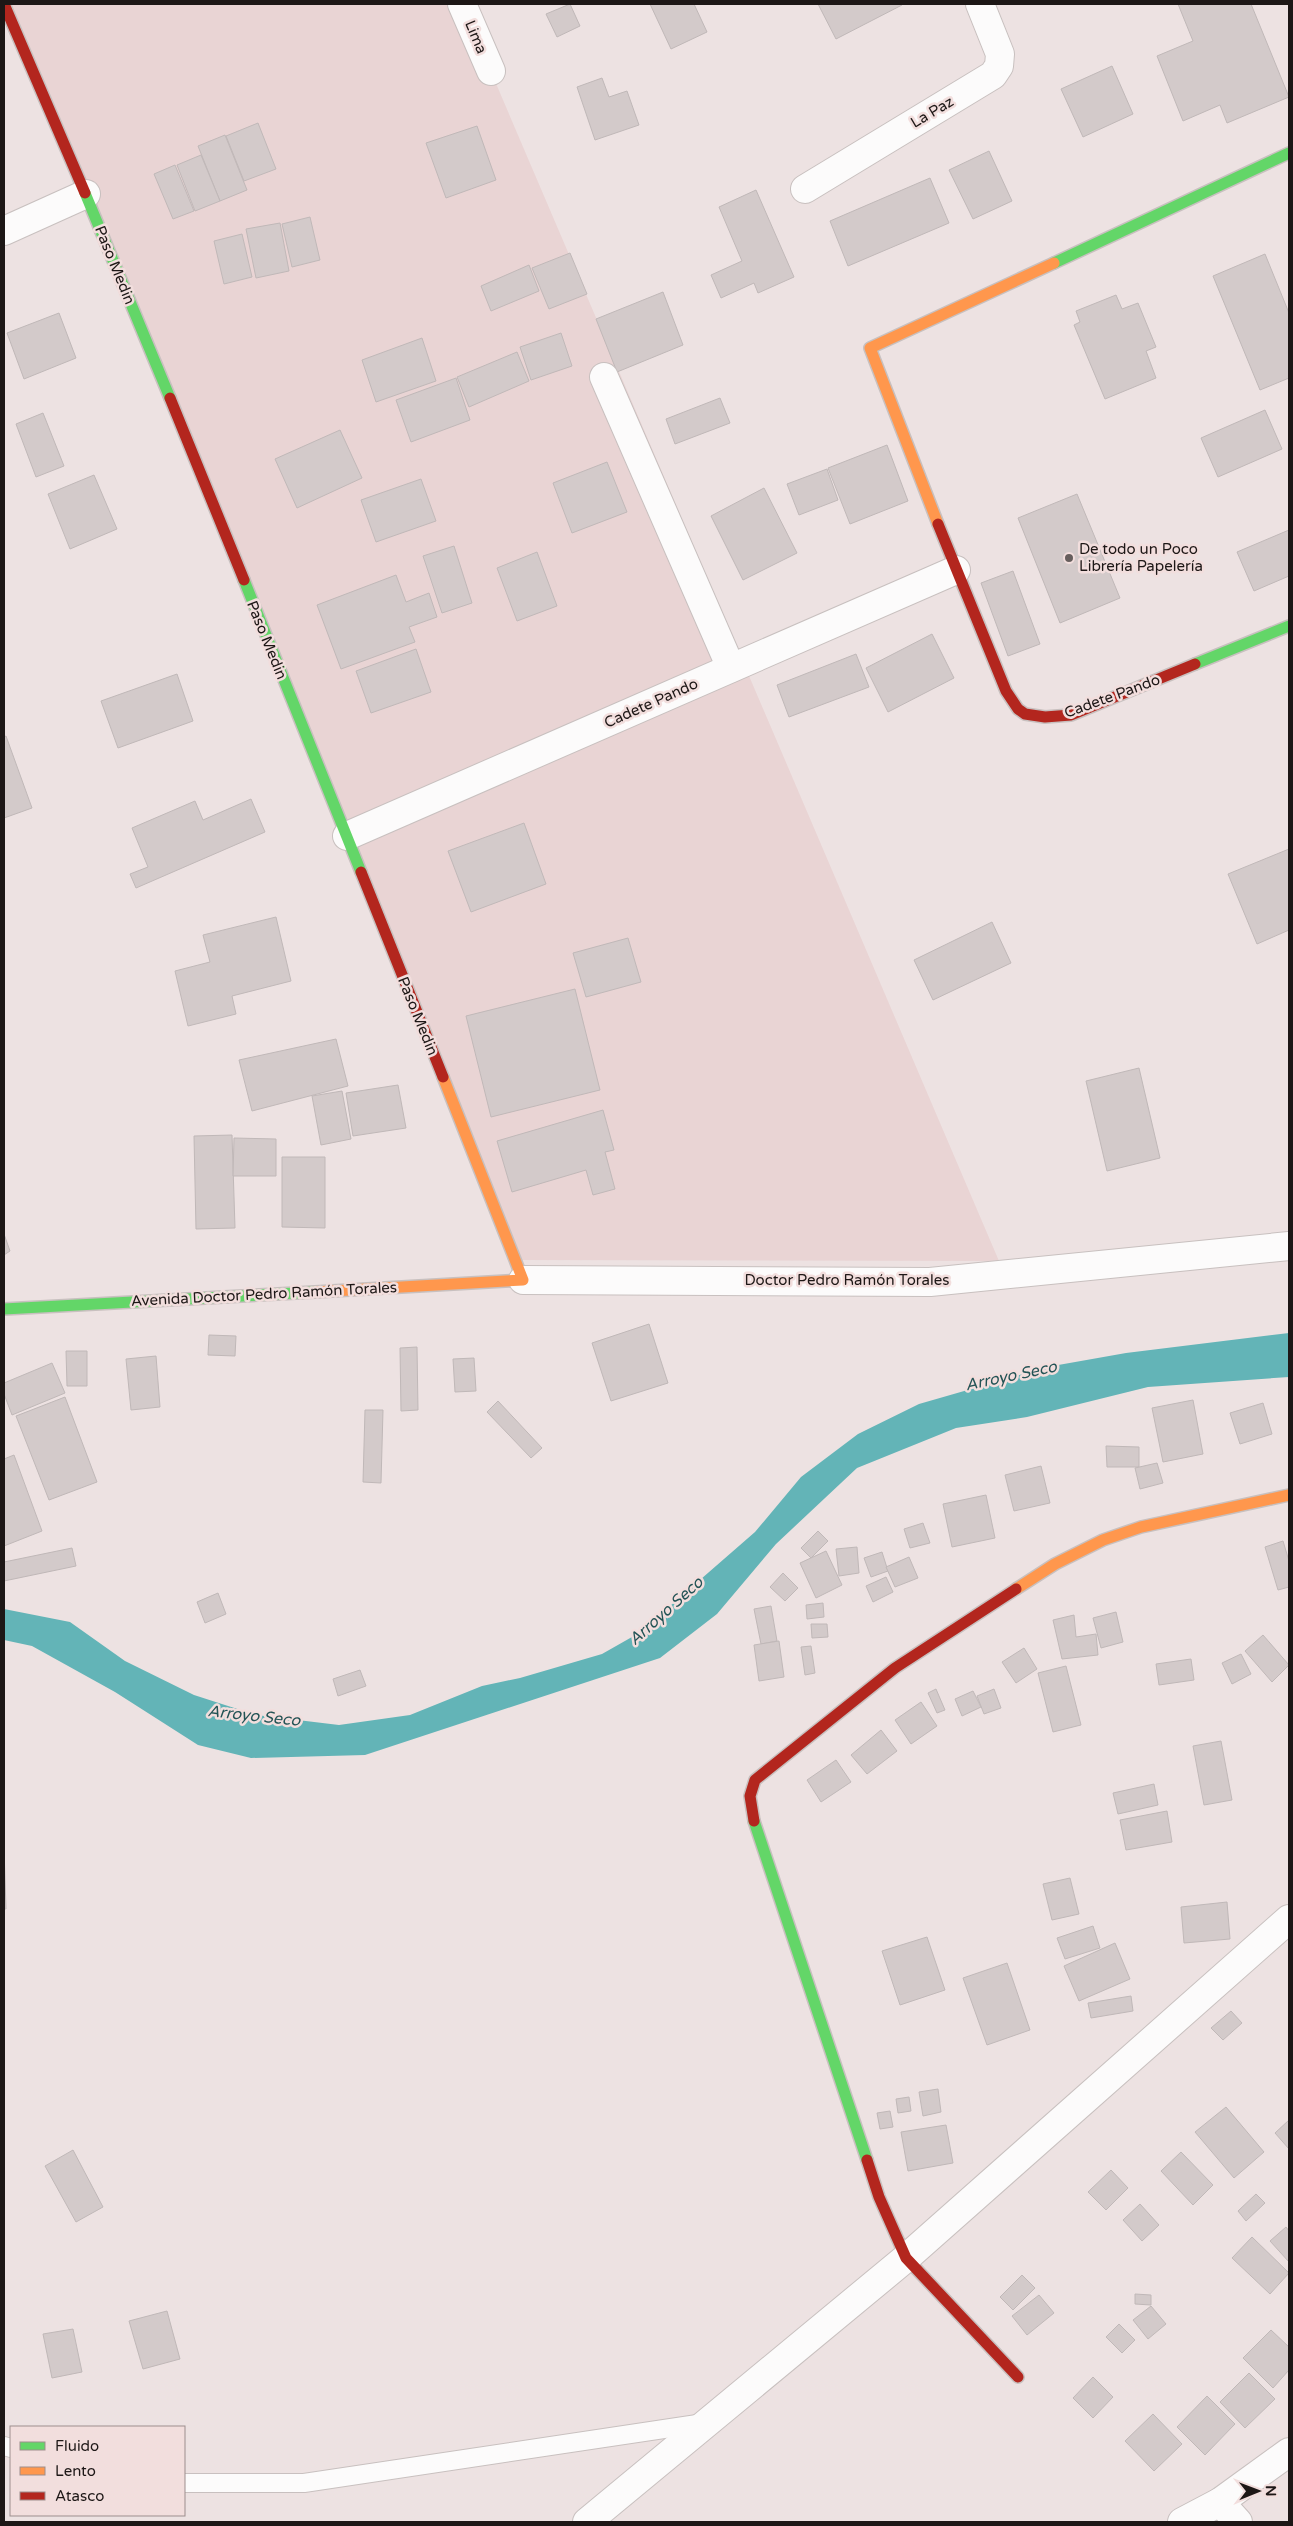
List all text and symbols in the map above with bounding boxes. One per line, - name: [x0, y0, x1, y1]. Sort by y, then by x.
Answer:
- street label: Lima: [461, 18, 491, 56]
- street label: La Paz: [907, 92, 957, 132]
- street label: Paso Medin: [91, 223, 139, 307]
- place label: De todo un Poco Librería Papelería: [1079, 540, 1203, 575]
- marker: De todo un Poco Librería Papelería: [1063, 552, 1075, 564]
- street label: Paso Medin: [243, 598, 291, 682]
- street label: Cadete Pando: [1062, 670, 1162, 722]
- street label: Cadete Pando: [601, 674, 701, 732]
- street label: Paso Medin: [394, 974, 442, 1058]
- street label: Doctor Pedro Ramón Torales: [745, 1271, 949, 1289]
- street label: Avenida Doctor Pedro Ramón Torales: [130, 1278, 398, 1310]
- water label: Arroyo Seco: [963, 1356, 1060, 1395]
- water label: Arroyo Seco: [625, 1572, 708, 1650]
- water label: Arroyo Seco: [207, 1701, 303, 1731]
- legend: [10, 2426, 185, 2516]
- text: Fluido: [55, 2437, 99, 2455]
- text: Lento: [55, 2462, 96, 2480]
- north arrow: [1233, 2466, 1283, 2516]
- text: N: [1262, 2485, 1279, 2497]
- text: Atasco: [55, 2487, 104, 2505]

